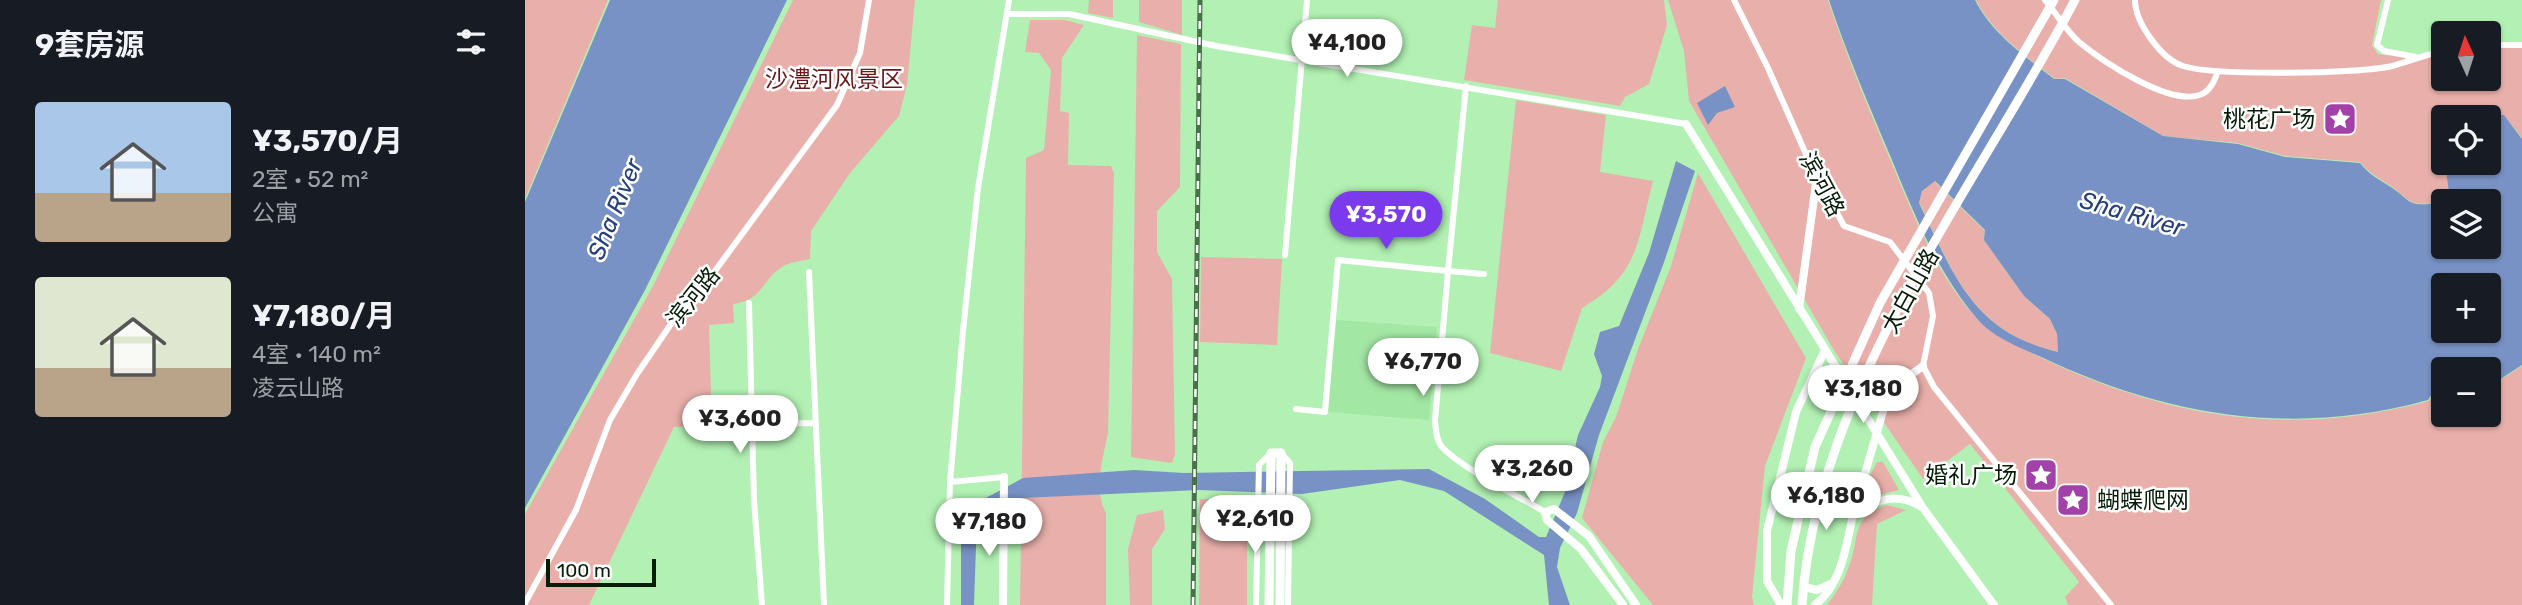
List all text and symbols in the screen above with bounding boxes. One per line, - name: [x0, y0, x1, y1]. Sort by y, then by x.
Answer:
- pin: ¥4,100: [1290, 20, 1404, 79]
- north arrow: [2431, 21, 2501, 91]
- map controls: [2431, 21, 2501, 427]
- icon: filters: [452, 23, 490, 61]
- text: 9套房源: [35, 27, 144, 63]
- text: ¥4,100: [1307, 28, 1387, 56]
- park label: 沙澧河风景区: [765, 65, 903, 93]
- place icon: 桃花广场: [2321, 100, 2359, 138]
- place label: 桃花广场: [2223, 105, 2315, 133]
- button: locate: [2431, 105, 2501, 175]
- text: ¥3,570/月: [252, 123, 403, 159]
- icon: home: [91, 130, 175, 214]
- street label: 滨河路: [1793, 147, 1851, 221]
- water label: Sha River: [582, 154, 648, 264]
- text: 2室 · 52 m²: [252, 165, 368, 193]
- water label: Sha River: [2077, 186, 2188, 242]
- button: layers: [2431, 189, 2501, 259]
- pin: ¥3,570: [1329, 191, 1443, 251]
- text: 公寓: [252, 199, 298, 227]
- text: ¥3,570: [1345, 200, 1427, 228]
- street label: 太白山路: [1875, 244, 1945, 338]
- street label: 滨河路: [660, 261, 726, 333]
- button: +: [2431, 273, 2501, 343]
- text: ¥7,180/月: [252, 298, 395, 334]
- icon: home: [91, 305, 175, 389]
- pin: ¥6,770: [1366, 338, 1480, 398]
- text: 4室 · 140 m²: [252, 340, 381, 368]
- text: ¥6,770: [1384, 347, 1462, 375]
- button: −: [2431, 357, 2501, 427]
- pin: ¥3,180: [1806, 366, 1920, 425]
- text: 凌云山路: [252, 374, 344, 402]
- text: ¥3,180: [1824, 374, 1902, 402]
- pin: ¥3,600: [683, 396, 797, 455]
- text: ¥3,600: [698, 404, 782, 432]
- pin: ¥3,260: [1475, 446, 1589, 505]
- text: ¥3,260: [1491, 454, 1573, 482]
- place icon: 婚礼广场: [2022, 456, 2060, 494]
- place label: 婚礼广场: [1925, 461, 2017, 489]
- pin: ¥6,180: [1769, 472, 1883, 532]
- text: ¥6,180: [1787, 481, 1865, 509]
- place icon: 蝴蝶爬网: [2054, 481, 2092, 519]
- place label: 蝴蝶爬网: [2097, 486, 2189, 514]
- pin: ¥2,610: [1198, 496, 1312, 555]
- pin: ¥7,180: [932, 498, 1046, 558]
- text: ¥2,610: [1216, 504, 1294, 532]
- text: ¥7,180: [951, 507, 1027, 535]
- scale bar: [546, 556, 656, 588]
- text: 100 m: [557, 559, 611, 582]

